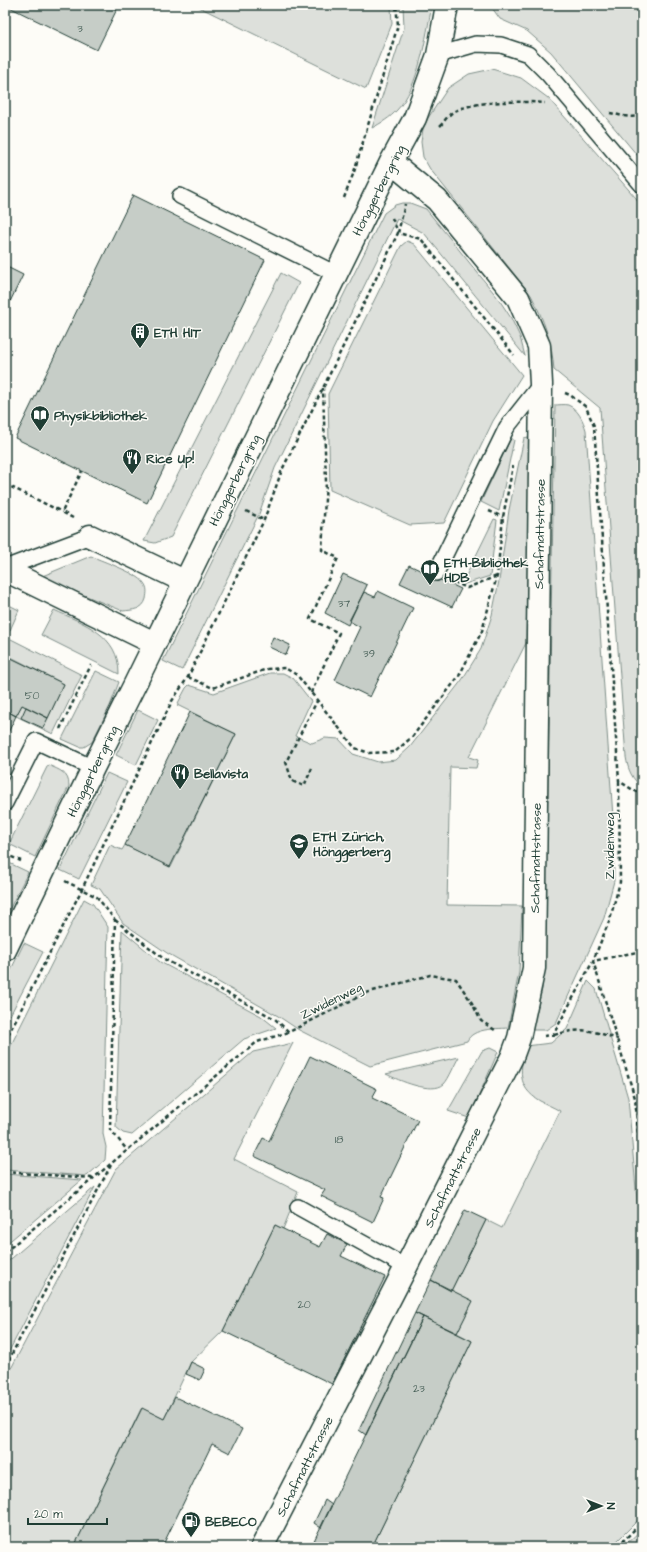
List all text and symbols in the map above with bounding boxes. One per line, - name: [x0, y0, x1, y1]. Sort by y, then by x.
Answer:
- house number: 3: [77, 21, 83, 36]
- street label: Hönggerbergring: [348, 142, 411, 239]
- building icon: ETH HIT: [129, 321, 151, 349]
- place label: ETH HIT: [154, 324, 202, 342]
- library icon: Physikbibliothek: [29, 404, 51, 432]
- place label: Physikbibliothek: [54, 407, 148, 426]
- street label: Hönggerbergring: [205, 431, 266, 530]
- restaurant icon: Rice Up!: [121, 447, 143, 475]
- place label: Rice Up!: [146, 450, 194, 469]
- street label: Schafmattstrasse: [530, 479, 550, 589]
- place label: ETH-Bibliothek HDB: [444, 554, 529, 587]
- library icon: ETH-Bibliothek HDB: [419, 558, 441, 586]
- house number: 37: [338, 596, 350, 611]
- house number: 39: [363, 646, 375, 661]
- house number: 50: [25, 688, 39, 703]
- street label: Hönggerbergring: [63, 722, 124, 821]
- restaurant icon: Bellavista: [169, 762, 191, 790]
- place label: Bellavista: [194, 765, 248, 783]
- street label: Schafmattstrasse: [526, 803, 546, 913]
- street label: Zwidenweg: [601, 812, 620, 880]
- place label: ETH Zürich, Hönggerberg: [313, 828, 391, 863]
- school or university icon: ETH Zürich, Hönggerberg: [288, 832, 310, 860]
- street label: Zwidenweg: [297, 978, 366, 1025]
- street label: Schafmattstrasse: [420, 1124, 486, 1231]
- house number: 18: [335, 1132, 343, 1147]
- house number: 20: [297, 1297, 311, 1312]
- house number: 23: [413, 1381, 425, 1396]
- street label: Schafmattstrasse: [272, 1413, 338, 1520]
- north arrow: [581, 1486, 621, 1526]
- scale bar: [28, 1500, 107, 1526]
- text: N: [603, 1503, 618, 1510]
- text: 20 m: [34, 1506, 63, 1523]
- fuel station icon: BEBECO: [180, 1510, 202, 1538]
- place label: BEBECO: [205, 1513, 257, 1531]

